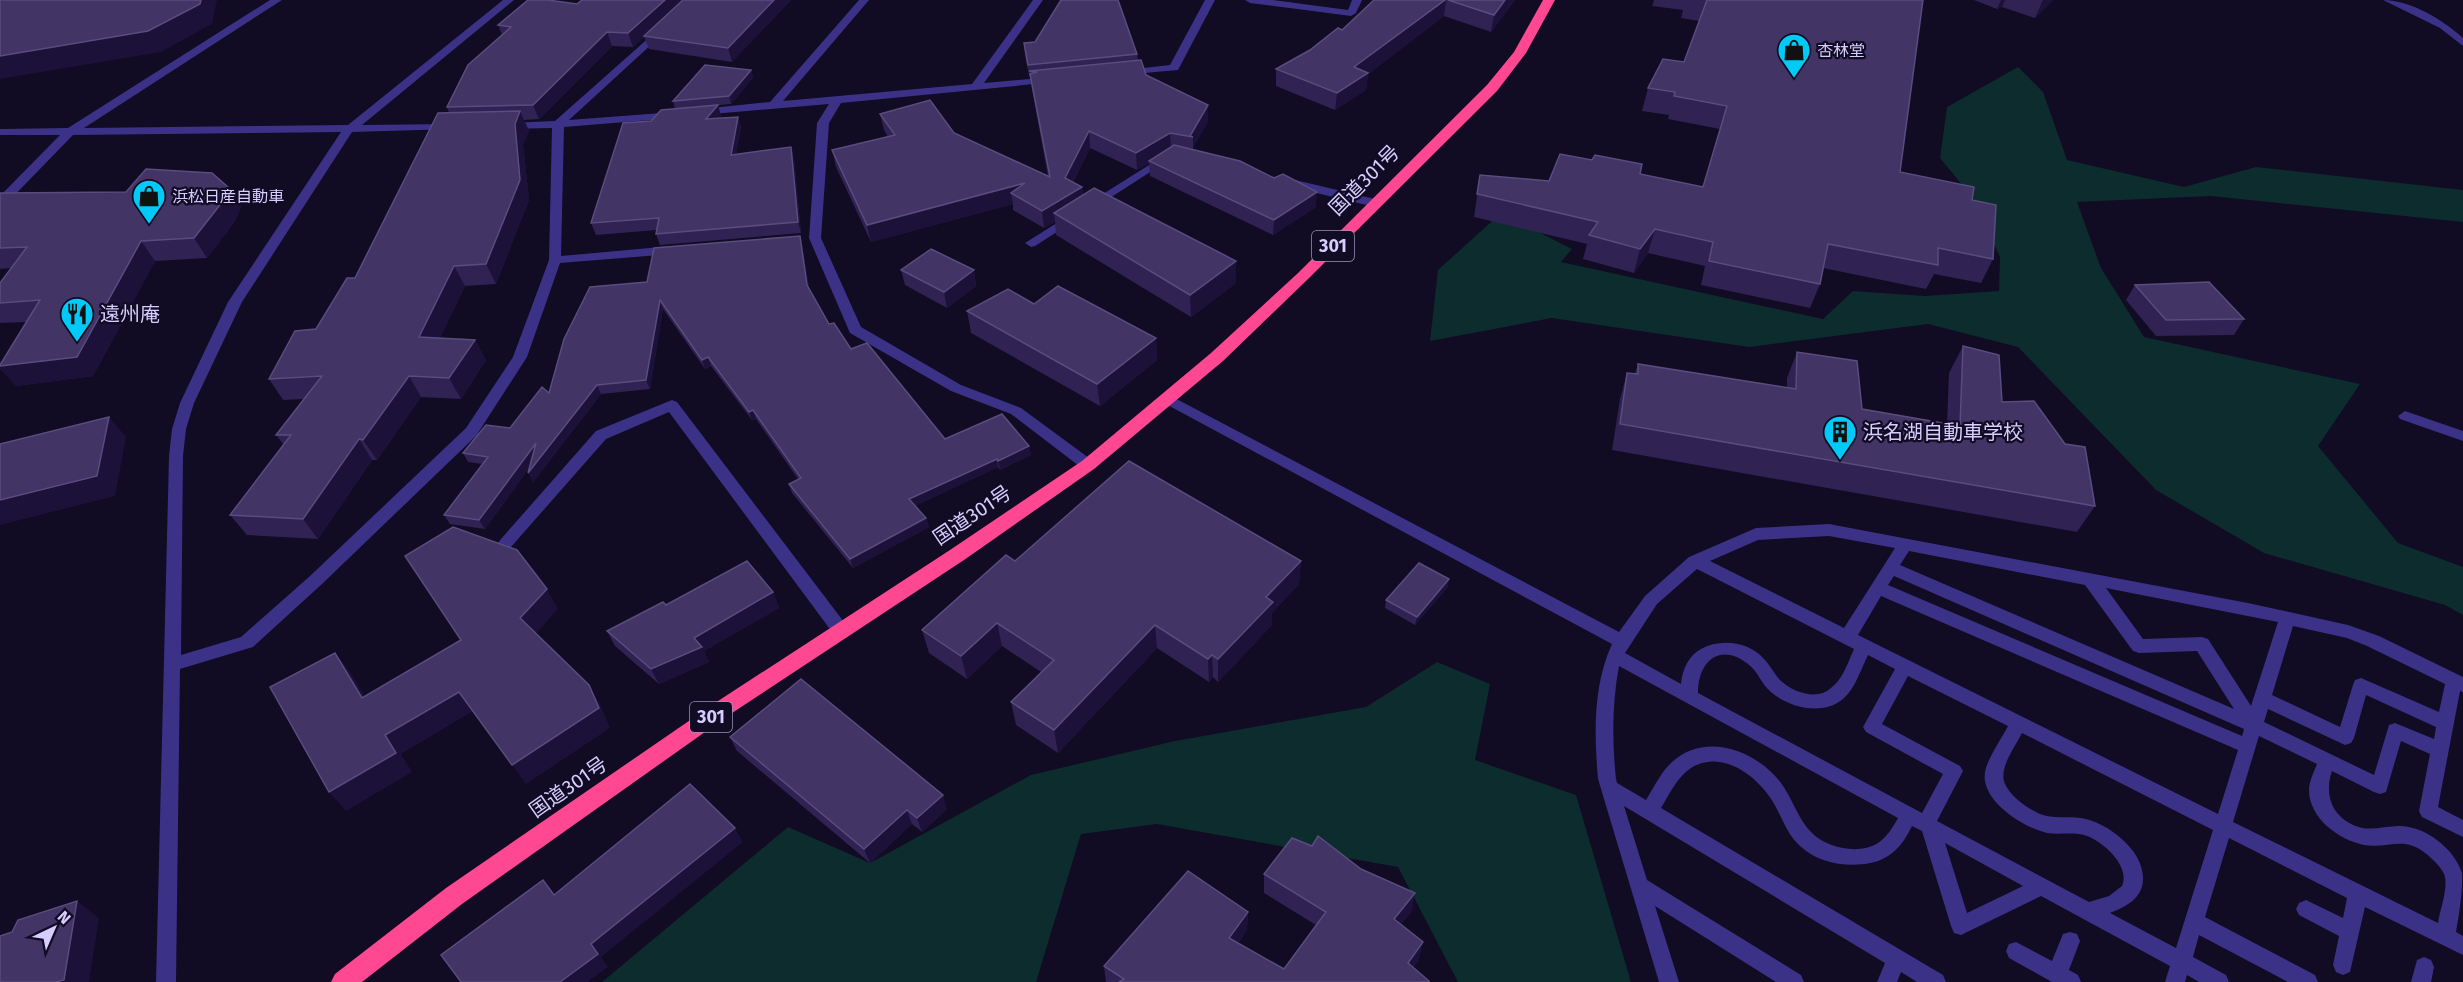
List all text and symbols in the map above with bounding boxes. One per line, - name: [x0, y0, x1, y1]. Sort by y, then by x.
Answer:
- shop icon: 杏林堂: [1776, 32, 1812, 79]
- place label: 杏林堂: [1817, 41, 1865, 60]
- street label: 国道301号: [1324, 140, 1404, 220]
- shop icon: 浜松日産自動車: [131, 178, 167, 225]
- place label: 浜松日産自動車: [172, 187, 284, 206]
- road number: 301: [1312, 231, 1354, 261]
- restaurant icon: 遠州庵: [59, 296, 95, 343]
- place label: 遠州庵: [100, 302, 160, 326]
- building icon: 浜名湖自動車学校: [1822, 414, 1858, 461]
- place label: 浜名湖自動車学校: [1863, 420, 2023, 444]
- street label: 国道301号: [928, 480, 1016, 550]
- road number: 301: [690, 702, 732, 732]
- street label: 国道301号: [525, 752, 611, 822]
- north arrow: [24, 898, 84, 958]
- text: N: [54, 907, 74, 928]

